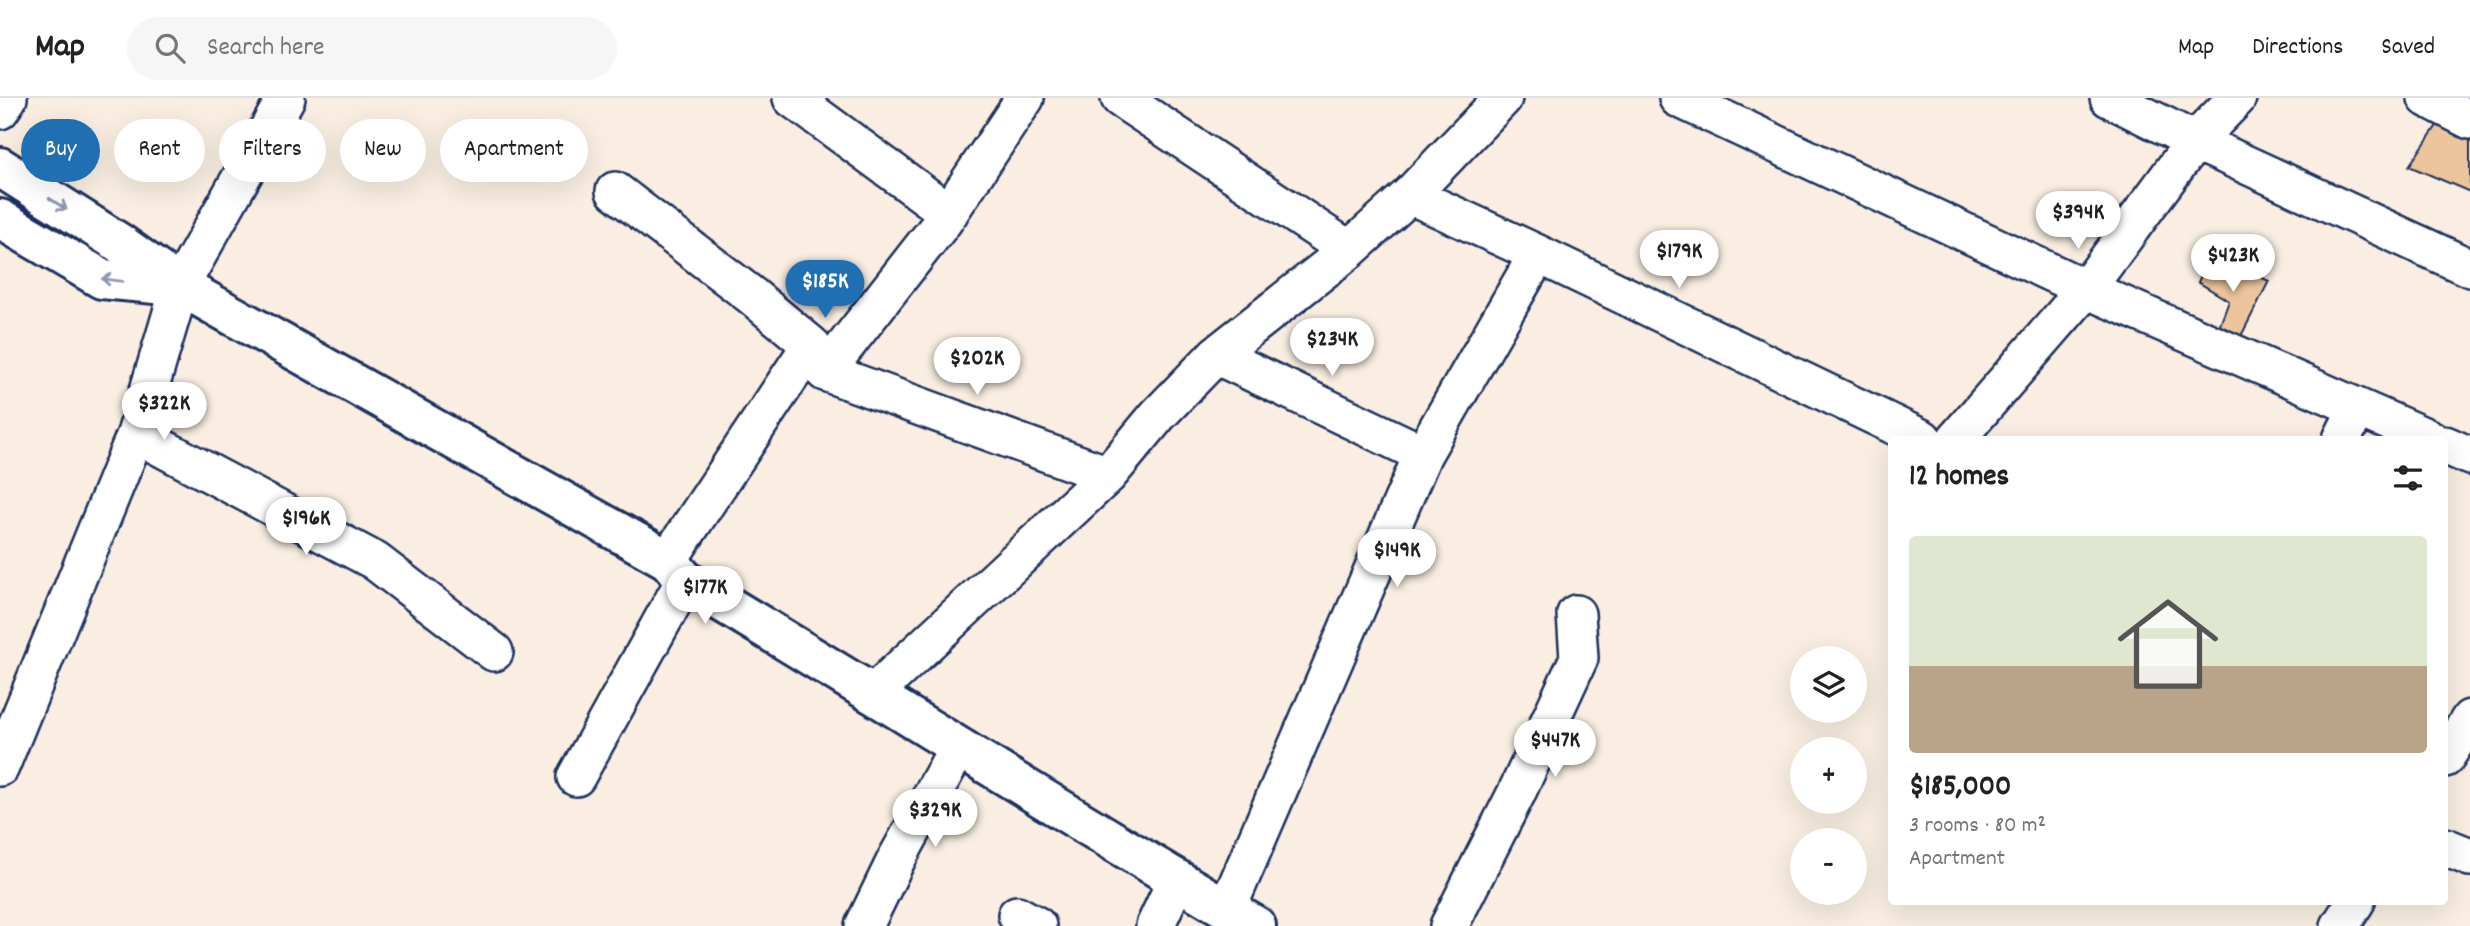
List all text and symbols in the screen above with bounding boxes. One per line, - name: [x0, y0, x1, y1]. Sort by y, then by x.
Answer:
- search box: [127, 17, 617, 80]
- text: Map: [35, 25, 85, 72]
- icon: search: [151, 29, 189, 67]
- text: Search here: [207, 30, 325, 67]
- text: Map: [2178, 31, 2214, 65]
- text: Directions: [2252, 31, 2343, 65]
- text: Saved: [2381, 31, 2435, 65]
- chip: Buy: [21, 119, 100, 182]
- chip: Rent: [114, 119, 205, 182]
- chip: Filters: [219, 119, 326, 182]
- chip: New: [340, 119, 426, 182]
- chip: Apartment: [440, 119, 588, 182]
- pin: $394K: [2029, 192, 2127, 251]
- one-way arrow: [47, 197, 67, 211]
- text: $394K: [2052, 197, 2104, 230]
- pin: $179K: [1630, 230, 1728, 290]
- pin: $423K: [2184, 234, 2282, 294]
- text: $179K: [1656, 236, 1702, 269]
- text: $423K: [2207, 240, 2259, 273]
- pin: $185K: [776, 260, 874, 320]
- text: $185K: [801, 266, 849, 299]
- one-way arrow: [101, 273, 124, 286]
- pin: $234K: [1283, 318, 1381, 378]
- text: $234K: [1306, 324, 1358, 357]
- pin: $202K: [928, 338, 1026, 397]
- text: $202K: [950, 343, 1004, 376]
- pin: $322K: [115, 382, 213, 442]
- text: $322K: [138, 388, 190, 421]
- text: 12 homes: [1909, 457, 2009, 500]
- icon: filters: [2389, 459, 2427, 497]
- pin: $196K: [257, 498, 355, 557]
- text: $196K: [281, 503, 331, 536]
- pin: $149K: [1348, 530, 1446, 589]
- text: $149K: [1373, 535, 1421, 568]
- pin: $177K: [656, 566, 754, 626]
- text: $177K: [683, 572, 727, 605]
- icon: home: [2105, 581, 2231, 707]
- map controls: [1790, 646, 1867, 905]
- button: layers: [1790, 646, 1867, 723]
- pin: $447K: [1506, 720, 1604, 779]
- text: $447K: [1530, 725, 1580, 758]
- button: +: [1790, 737, 1867, 814]
- text: $185,000: [1909, 767, 2011, 810]
- pin: $329K: [886, 790, 984, 849]
- text: $329K: [908, 795, 962, 828]
- text: 3 rooms · 80 m²: [1909, 810, 2046, 843]
- button: −: [1790, 828, 1867, 905]
- text: Apartment: [1909, 843, 2005, 876]

